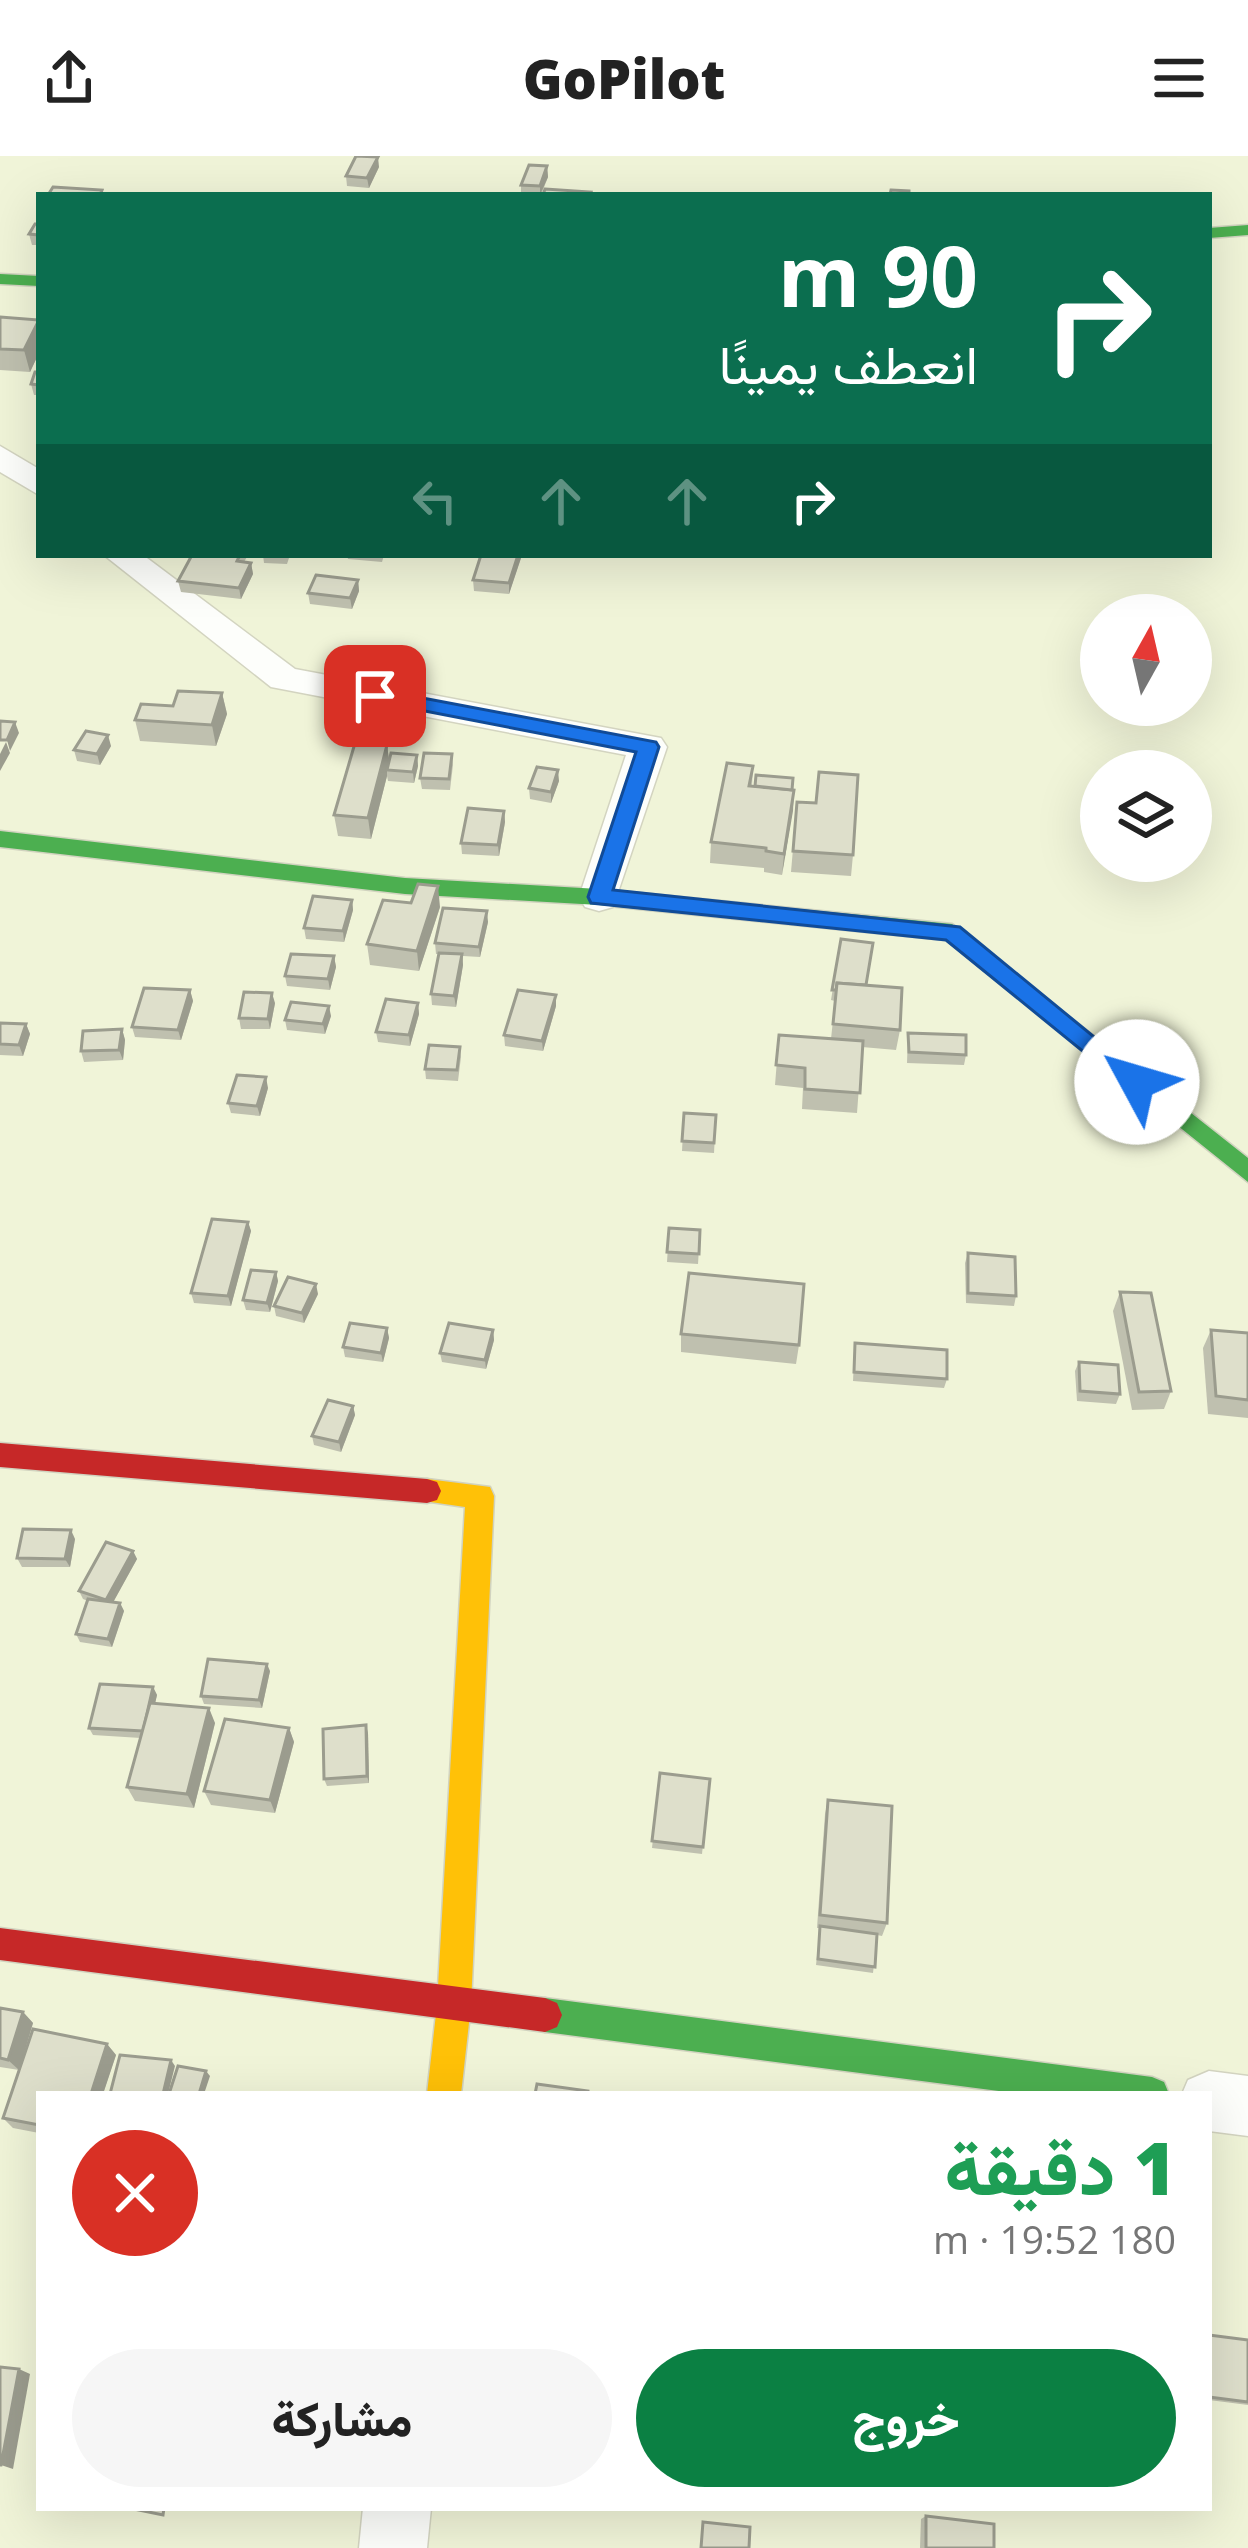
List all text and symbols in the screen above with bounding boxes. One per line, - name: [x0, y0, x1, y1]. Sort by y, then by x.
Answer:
- text: GoPilot: [523, 41, 725, 115]
- icon: share: [36, 45, 102, 111]
- icon: menu: [1146, 45, 1212, 111]
- text: 90 m: [778, 217, 978, 332]
- icon: right: [1020, 240, 1176, 396]
- text: انعطف يمينًا: [719, 326, 978, 400]
- icon: left: [402, 468, 468, 534]
- icon: ahead: [528, 468, 594, 534]
- icon: ahead: [654, 468, 720, 534]
- icon: right: [780, 468, 846, 534]
- north arrow: [1080, 594, 1212, 726]
- map controls: [1080, 594, 1212, 882]
- pin: [324, 645, 426, 747]
- icon: arrive: [342, 663, 408, 729]
- button: layers: [1080, 750, 1212, 882]
- position arrow: [1074, 1019, 1200, 1145]
- text: 1 دقيقة: [945, 2118, 1176, 2216]
- button: close: [72, 2130, 198, 2256]
- text: 180 m · 19:52: [933, 2212, 1176, 2265]
- button: مشاركة: [72, 2349, 612, 2487]
- button: خروج: [636, 2349, 1176, 2487]

